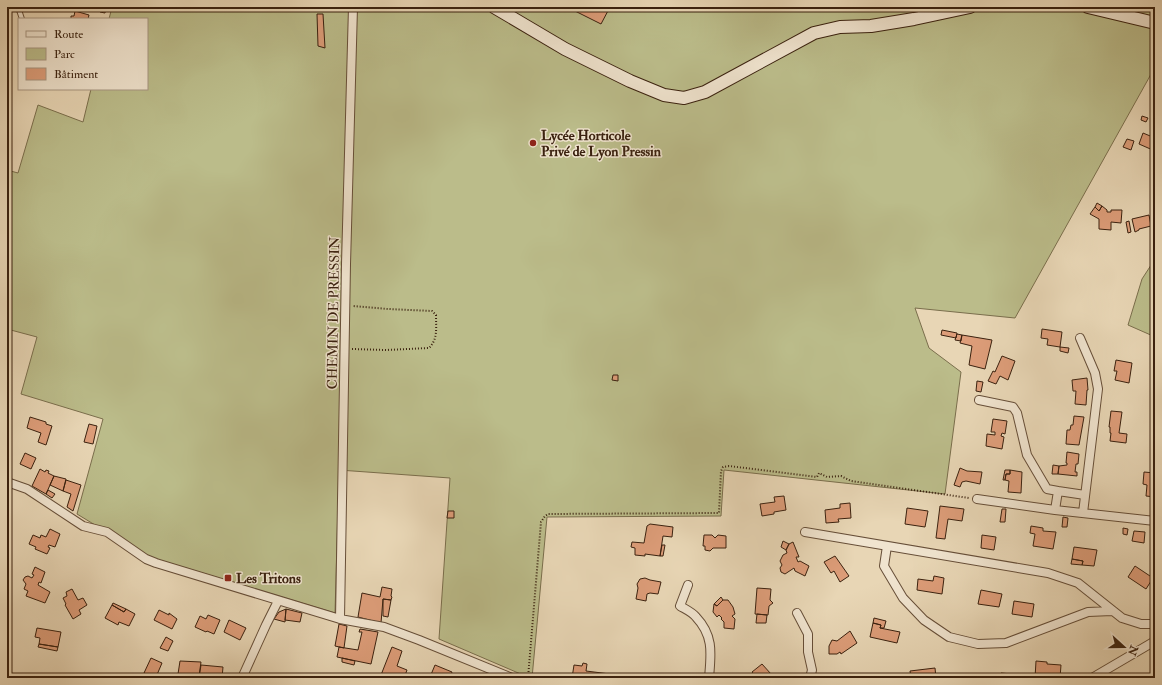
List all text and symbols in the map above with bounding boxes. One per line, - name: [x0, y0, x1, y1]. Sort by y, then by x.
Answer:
- legend: [18, 18, 148, 90]
- text: Route: [54, 27, 83, 42]
- text: Parc: [54, 47, 75, 62]
- text: Bâtiment: [54, 67, 98, 82]
- place label: Lycée Horticole Privé de Lyon Pressin: [541, 127, 662, 161]
- marker: Lycée Horticole Privé de Lyon Pressin: [528, 138, 538, 148]
- street label: CHEMIN DE PRESSIN: [324, 236, 343, 390]
- place label: Les Tritons: [236, 570, 301, 587]
- marker: Les Tritons: [223, 573, 233, 583]
- north arrow: [1104, 627, 1144, 667]
- text: N: [1125, 643, 1141, 658]

